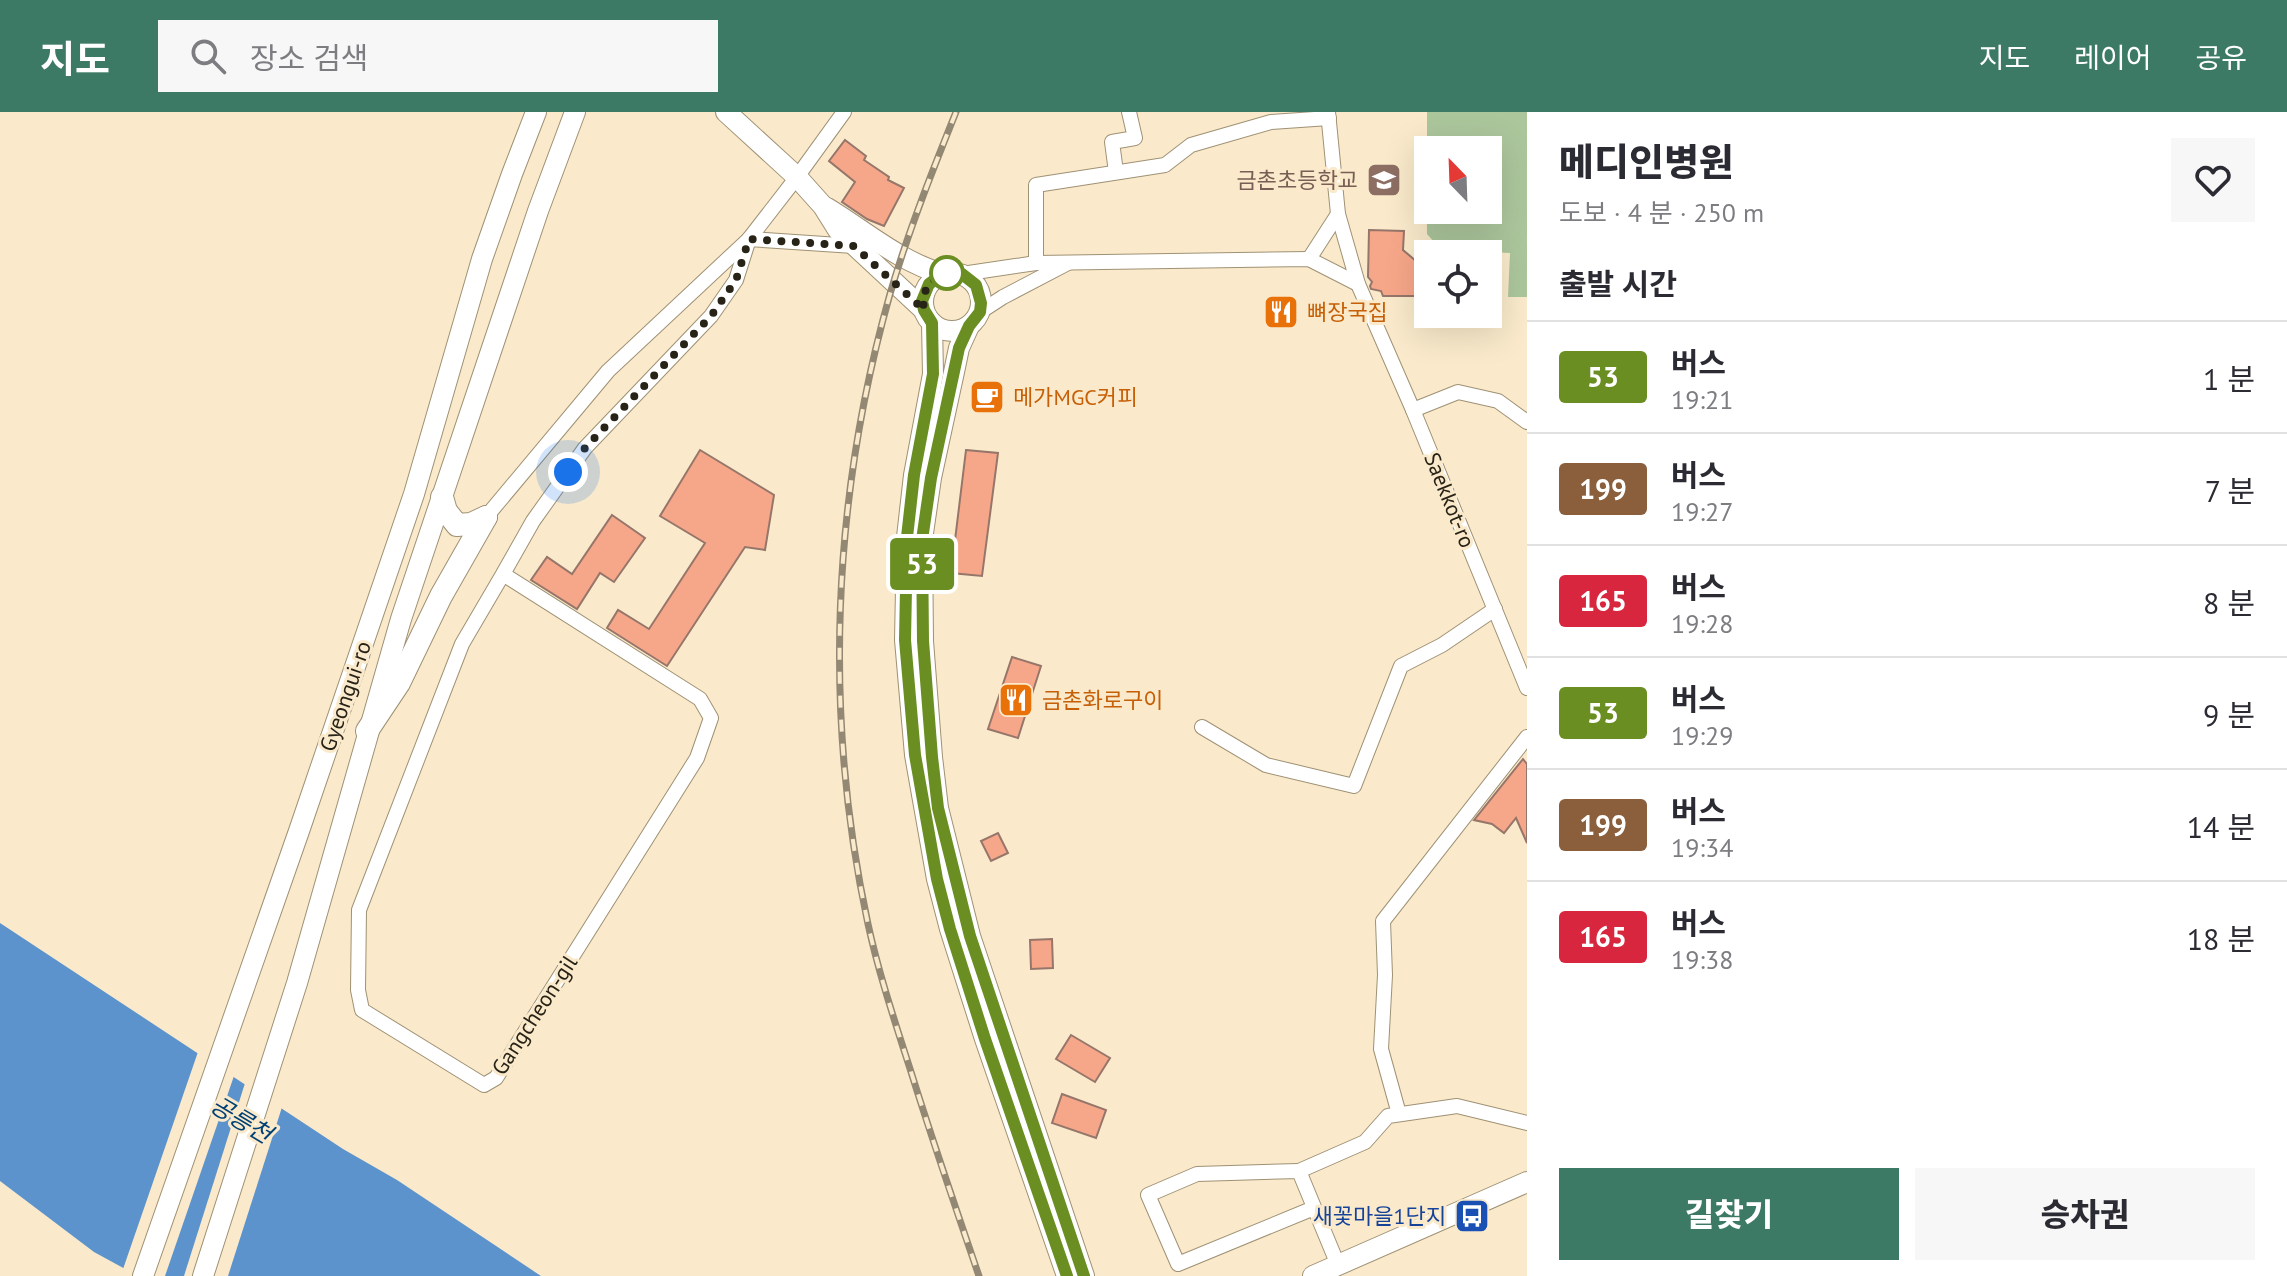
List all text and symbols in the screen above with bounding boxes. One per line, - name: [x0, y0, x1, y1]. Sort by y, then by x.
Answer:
- search box: [158, 20, 718, 92]
- text: 지도: [40, 34, 110, 83]
- icon: search: [186, 34, 230, 78]
- text: 장소 검색: [250, 38, 368, 77]
- text: 지도: [1979, 39, 2030, 76]
- text: 레이어: [2074, 39, 2151, 76]
- text: 공유: [2195, 39, 2247, 76]
- north arrow: [1414, 136, 1502, 224]
- map controls: [1414, 136, 1502, 328]
- text: 메디인병원: [1559, 137, 1734, 186]
- button: heart: [2171, 138, 2255, 222]
- school or university icon: 금촌초등학교: [1365, 161, 1403, 199]
- place label: 금촌초등학교: [1237, 166, 1358, 194]
- text: 도보 · 4 분 · 250 m: [1559, 196, 1764, 229]
- button: locate: [1414, 240, 1502, 328]
- unlabelled marker: [930, 256, 964, 290]
- text: 출발 시간: [1559, 264, 1677, 303]
- restaurant icon: 뼈장국집: [1262, 293, 1300, 331]
- place label: 뼈장국집: [1307, 298, 1388, 326]
- text: 버스: [1671, 343, 1726, 382]
- text: 53: [1587, 358, 1619, 395]
- text: 1 분: [2203, 359, 2255, 398]
- cafe icon: 메가MGC커피: [968, 378, 1006, 416]
- place label: 메가MGC커피: [1013, 383, 1137, 411]
- text: 19:21: [1671, 383, 1733, 416]
- street label: Saekkot-ro: [1418, 448, 1482, 552]
- your location: [548, 452, 588, 492]
- text: 버스: [1671, 455, 1726, 494]
- text: 199: [1579, 470, 1627, 507]
- text: 7 분: [2205, 471, 2255, 510]
- text: 19:27: [1671, 495, 1733, 528]
- line badge: 53: [886, 538, 958, 590]
- text: 53: [906, 545, 938, 582]
- text: 버스: [1671, 567, 1726, 606]
- text: 165: [1579, 582, 1627, 619]
- text: 8 분: [2203, 583, 2255, 622]
- text: 19:28: [1671, 607, 1733, 640]
- street label: Gyeongui-ro: [313, 637, 377, 755]
- text: 버스: [1671, 679, 1726, 718]
- restaurant icon: 금촌화로구이: [997, 681, 1035, 719]
- place label: 금촌화로구이: [1042, 686, 1163, 714]
- text: 53: [1587, 694, 1619, 731]
- text: 9 분: [2203, 695, 2255, 734]
- text: 19:29: [1671, 719, 1733, 752]
- text: 버스: [1671, 791, 1726, 830]
- text: 199: [1579, 806, 1627, 843]
- text: 14 분: [2187, 807, 2255, 846]
- text: 19:34: [1671, 831, 1733, 864]
- text: 버스: [1671, 903, 1726, 942]
- text: 165: [1579, 918, 1627, 955]
- text: 18 분: [2187, 919, 2255, 958]
- text: 19:38: [1671, 943, 1733, 976]
- street label: Gangcheon-gil: [485, 949, 583, 1080]
- water label: 공릉천: [205, 1089, 280, 1151]
- button: 길찾기: [1559, 1168, 1899, 1260]
- button: 승차권: [1915, 1168, 2255, 1260]
- bus stop icon: 새꽃마을1단지: [1453, 1197, 1491, 1235]
- place label: 새꽃마을1단지: [1313, 1202, 1446, 1230]

